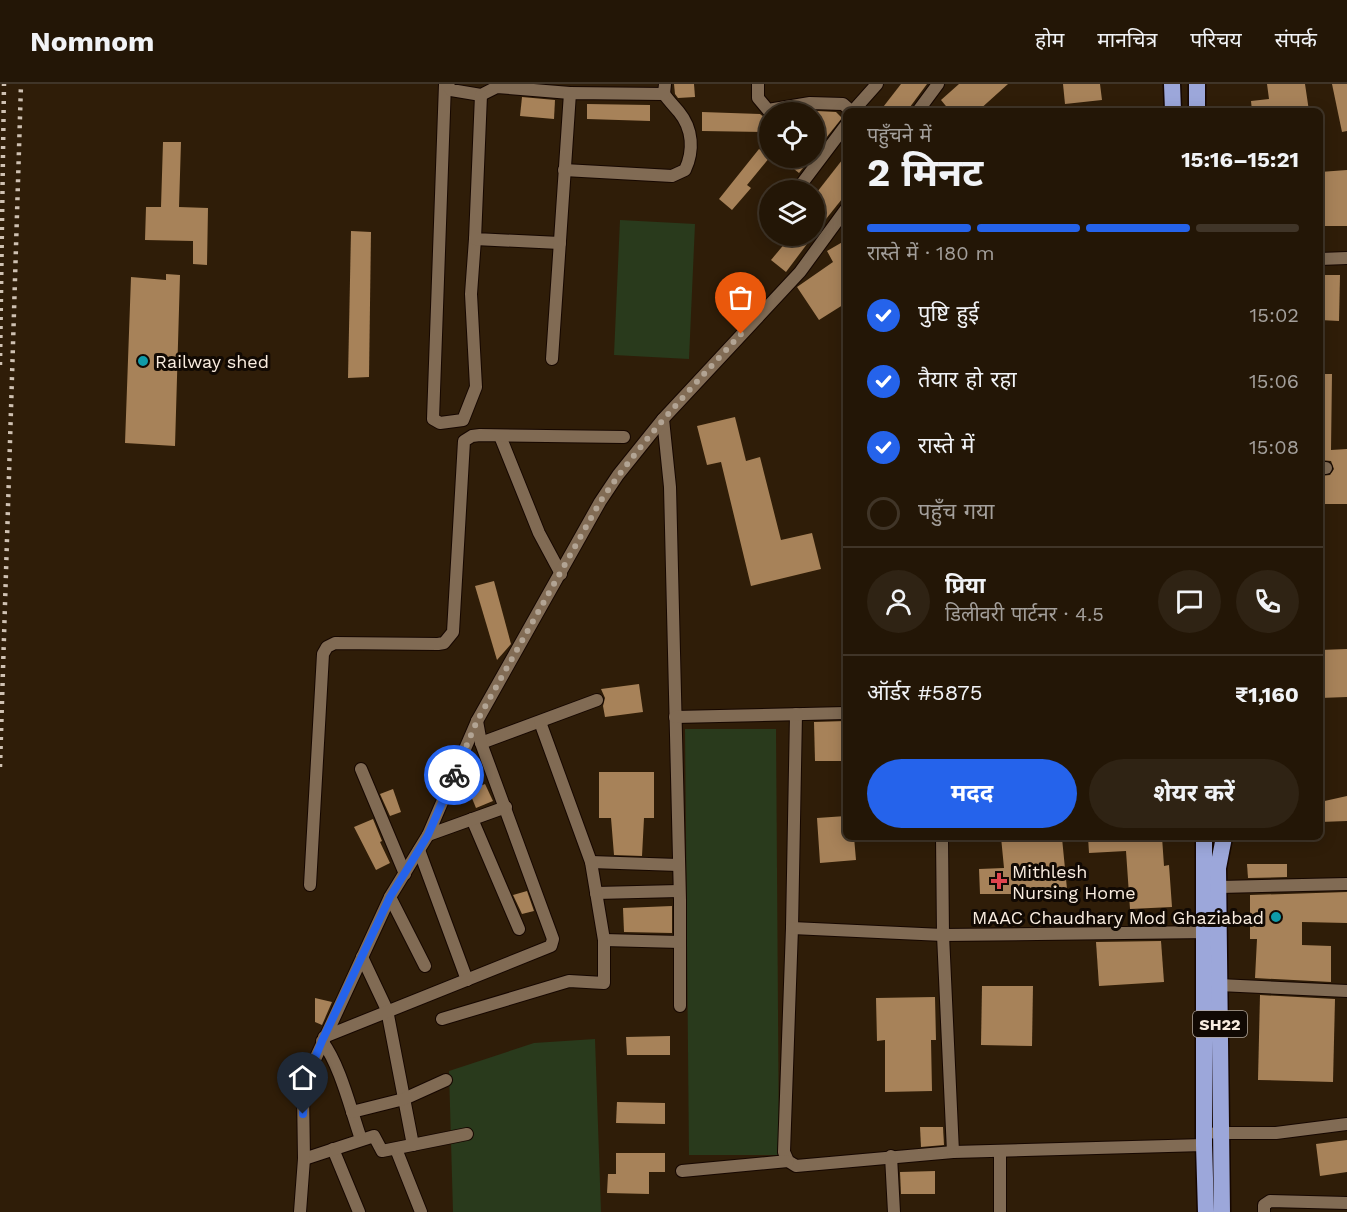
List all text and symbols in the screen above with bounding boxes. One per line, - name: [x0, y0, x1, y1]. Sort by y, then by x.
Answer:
- text: Nomnom: [30, 25, 154, 58]
- text: होम: [1035, 27, 1064, 52]
- text: मानचित्र: [1097, 27, 1157, 52]
- text: परिचय: [1190, 27, 1242, 52]
- text: संपर्क: [1275, 27, 1317, 52]
- map controls: [759, 102, 825, 246]
- button: locate: [759, 102, 825, 168]
- text: पहुँचने में: [867, 123, 932, 147]
- text: 15:16–15:21: [1181, 147, 1299, 172]
- text: 2 मिनट: [867, 150, 983, 195]
- button: layers: [759, 180, 825, 246]
- text: रास्ते में · 180 m: [867, 241, 995, 265]
- pin: [715, 272, 766, 334]
- icon: bag: [724, 281, 757, 314]
- icon: check: [867, 299, 900, 332]
- text: पुष्टि हुई: [918, 301, 979, 326]
- text: 15:02: [1250, 303, 1299, 327]
- place label: Railway shed: [155, 351, 269, 372]
- marker: Railway shed: [136, 354, 150, 368]
- icon: check: [867, 365, 900, 398]
- text: तैयार हो रहा: [918, 367, 1017, 392]
- text: 15:06: [1249, 369, 1299, 393]
- icon: check: [867, 431, 900, 464]
- text: रास्ते में: [918, 433, 974, 458]
- text: 15:08: [1249, 435, 1299, 459]
- text: पहुँच गया: [918, 499, 995, 524]
- button: person: [867, 570, 930, 633]
- button: chat: [1158, 570, 1221, 633]
- button: phone: [1236, 570, 1299, 633]
- text: प्रिया: [945, 573, 985, 598]
- text: डिलीवरी पार्टनर · 4.5: [945, 602, 1104, 626]
- text: ऑर्डर #5875: [867, 680, 982, 705]
- text: ₹1,160: [1235, 682, 1299, 707]
- courier: [424, 745, 484, 805]
- icon: bike: [438, 759, 471, 792]
- button: मदद: [867, 759, 1077, 828]
- button: शेयर करें: [1089, 759, 1299, 828]
- place label: Mithlesh Nursing Home: [1012, 861, 1136, 903]
- marker: Mithlesh Nursing Home: [990, 872, 1008, 890]
- place label: MAAC Chaudhary Mod Ghaziabad: [972, 907, 1264, 928]
- marker: MAAC Chaudhary Mod Ghaziabad: [1269, 910, 1283, 924]
- road number: SH22: [1193, 1011, 1247, 1037]
- pin: [277, 1052, 328, 1114]
- icon: home: [286, 1061, 319, 1094]

